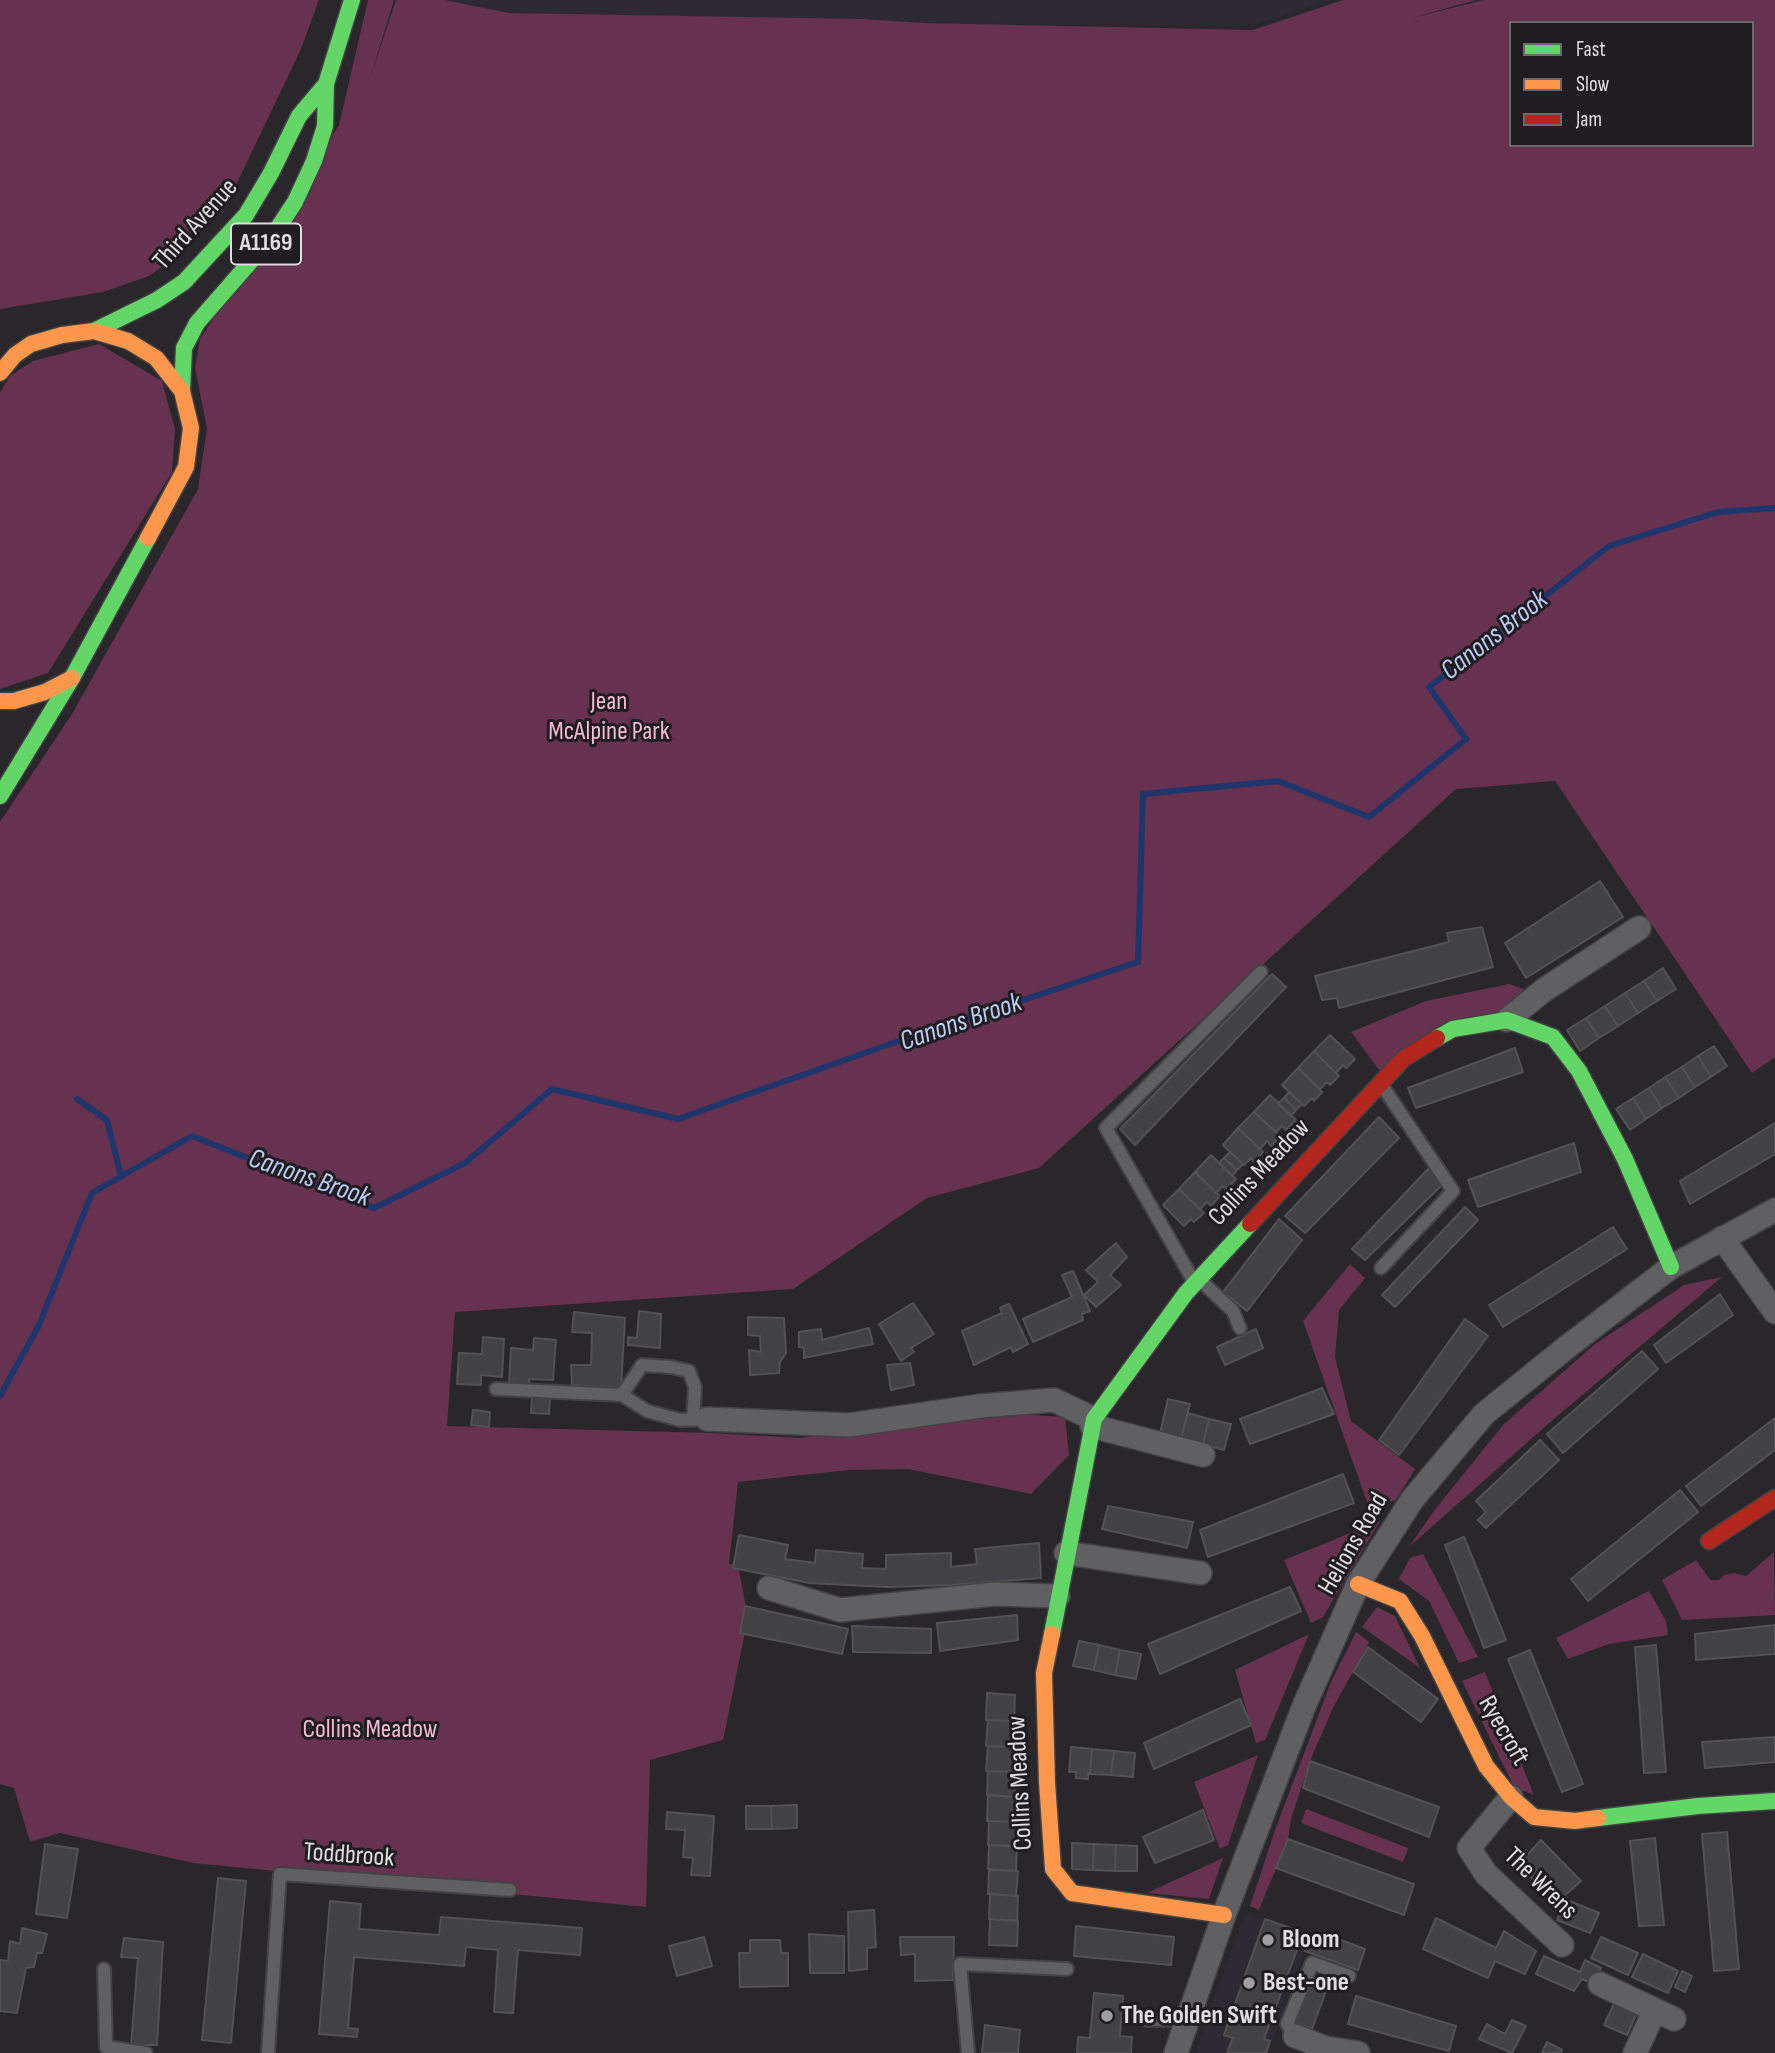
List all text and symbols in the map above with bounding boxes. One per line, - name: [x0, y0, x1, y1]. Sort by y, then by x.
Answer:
- legend: [1509, 21, 1754, 147]
- text: Fast: [1576, 37, 1606, 62]
- text: Slow: [1576, 72, 1609, 97]
- text: Jam: [1576, 107, 1602, 132]
- street label: Third Avenue: [147, 173, 245, 277]
- road number: A1169: [231, 224, 301, 264]
- water label: Canons Brook: [1435, 584, 1555, 688]
- park label: Jean McAlpine Park: [548, 686, 670, 748]
- water label: Canons Brook: [896, 987, 1026, 1059]
- street label: Collins Meadow: [1203, 1113, 1317, 1233]
- water label: Canons Brook: [244, 1143, 374, 1215]
- street label: Helions Road: [1312, 1487, 1396, 1601]
- street label: Ryecroft: [1471, 1691, 1535, 1771]
- park label: Collins Meadow: [303, 1714, 437, 1746]
- street label: Collins Meadow: [1002, 1715, 1040, 1851]
- street label: Toddbrook: [303, 1837, 395, 1875]
- street label: The Wrens: [1497, 1841, 1583, 1927]
- place label: Bloom: [1282, 1924, 1340, 1956]
- marker: Bloom: [1260, 1932, 1276, 1948]
- place label: Best-one: [1263, 1967, 1349, 1999]
- marker: Best-one: [1241, 1975, 1257, 1991]
- place label: The Golden Swift: [1121, 2000, 1277, 2032]
- marker: The Golden Swift: [1099, 2008, 1115, 2024]

